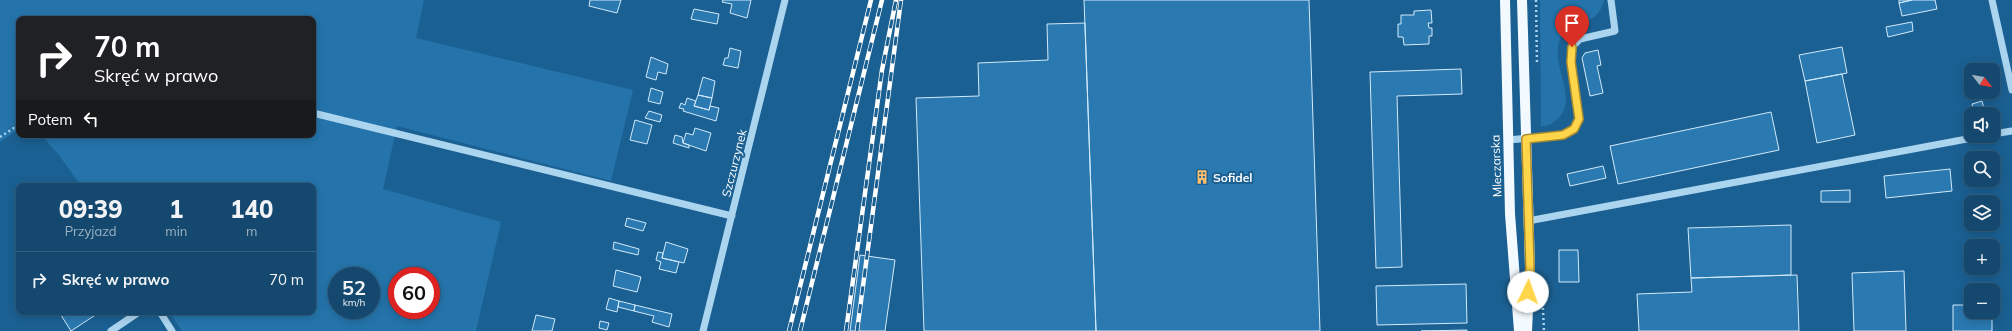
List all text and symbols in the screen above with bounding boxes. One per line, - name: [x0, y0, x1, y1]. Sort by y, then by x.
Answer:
- pin: [1555, 6, 1589, 47]
- icon: arrive: [1561, 12, 1583, 34]
- text: 70 m: [94, 29, 160, 64]
- icon: right: [28, 32, 80, 84]
- north arrow: [1964, 63, 2000, 99]
- map controls: [1964, 63, 2000, 319]
- text: Skręć w prawo: [94, 64, 218, 87]
- button: sound: [1964, 107, 2000, 143]
- icon: left: [80, 108, 102, 130]
- text: Potem: [28, 110, 72, 129]
- street label: Szczurzynek: [718, 127, 750, 198]
- street label: Mleczarska: [1487, 134, 1505, 198]
- button: search: [1964, 151, 2000, 187]
- building icon: Sofidel: [1194, 169, 1210, 185]
- place label: Sofidel: [1213, 170, 1252, 185]
- text: 09:39: [59, 194, 123, 224]
- text: 1: [169, 194, 184, 224]
- text: 140: [230, 194, 273, 224]
- button: layers: [1964, 195, 2000, 231]
- text: Przyjazd: [65, 223, 117, 239]
- text: min: [165, 223, 187, 239]
- text: m: [246, 223, 257, 239]
- button: +: [1964, 239, 2000, 275]
- speed limit sign: 60: [388, 267, 440, 319]
- icon: right: [28, 269, 50, 291]
- text: Skręć w prawo: [62, 270, 169, 289]
- text: 70 m: [269, 270, 304, 289]
- position arrow: [1507, 271, 1549, 313]
- text: 52: [342, 275, 366, 300]
- button: −: [1964, 283, 2000, 319]
- text: km/h: [343, 296, 365, 309]

